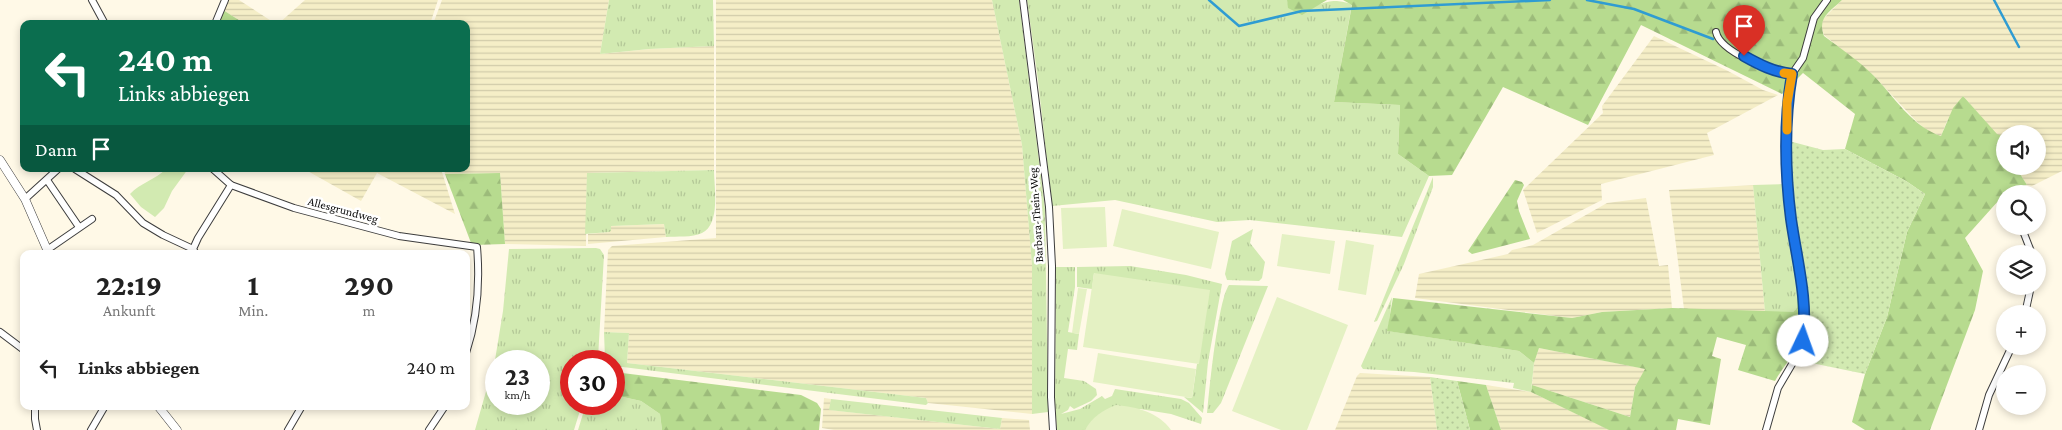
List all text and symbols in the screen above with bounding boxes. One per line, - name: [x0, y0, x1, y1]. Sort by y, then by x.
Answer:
- pin: [1723, 5, 1765, 56]
- icon: arrive: [1730, 12, 1758, 40]
- icon: left: [35, 40, 100, 105]
- text: 240 m: [118, 40, 212, 79]
- text: Links abbiegen: [118, 81, 250, 106]
- map controls: [1996, 125, 2046, 415]
- button: sound: [1996, 125, 2046, 175]
- icon: arrive: [87, 135, 115, 163]
- text: Dann: [35, 139, 77, 160]
- street label: Barbara-Thein-Weg: [1026, 167, 1046, 263]
- button: search: [1996, 185, 2046, 235]
- street label: Allesgrundweg: [306, 194, 380, 226]
- button: layers: [1996, 245, 2046, 295]
- text: 22:19: [96, 268, 162, 301]
- text: 1: [248, 268, 259, 301]
- text: 290: [344, 268, 394, 301]
- text: Ankunft: [103, 302, 155, 319]
- text: Min.: [238, 302, 268, 319]
- text: m: [363, 302, 375, 319]
- button: +: [1996, 305, 2046, 355]
- position arrow: [1776, 314, 1828, 366]
- speed limit sign: 30: [560, 350, 625, 415]
- icon: left: [35, 354, 63, 382]
- text: Links abbiegen: [78, 357, 200, 378]
- text: 240 m: [407, 357, 455, 378]
- text: 23: [505, 363, 530, 390]
- button: −: [1996, 365, 2046, 415]
- text: km/h: [505, 388, 530, 402]

